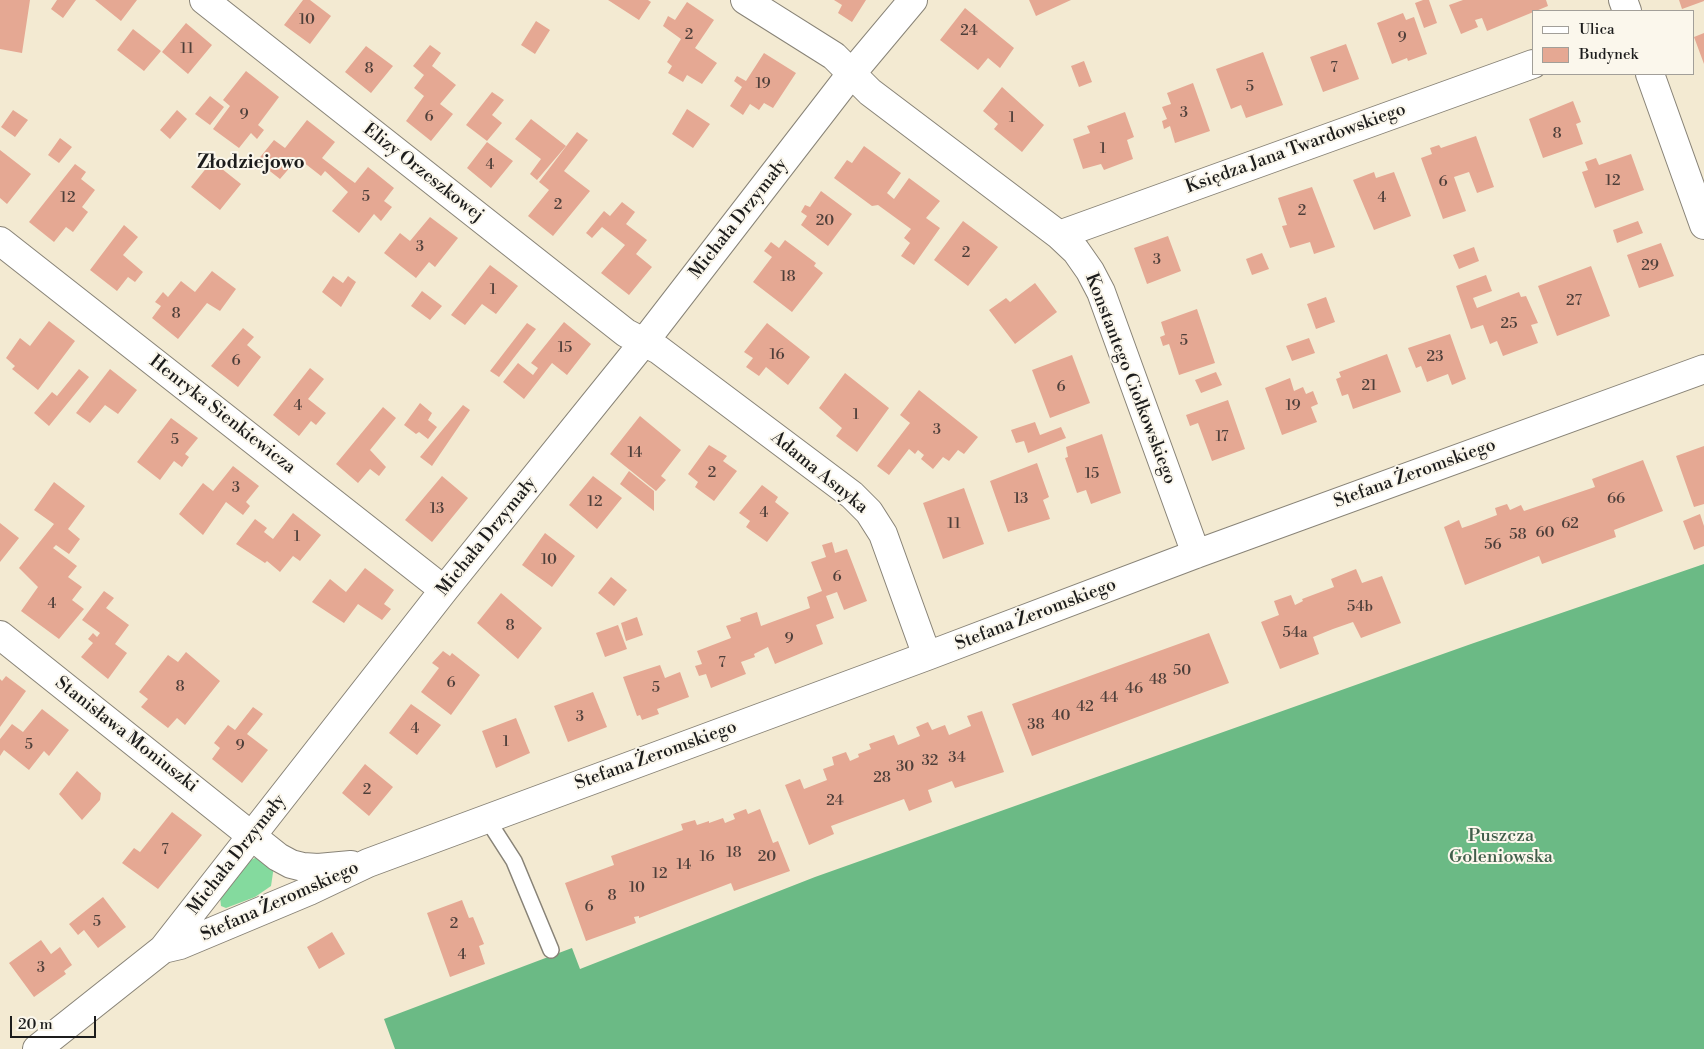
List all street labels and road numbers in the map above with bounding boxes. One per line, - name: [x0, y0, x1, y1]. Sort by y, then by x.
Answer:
- street label: Księdza Jana Twardowskiego: [1183, 99, 1409, 199]
- street label: Elizy Orzeszkowej: [358, 119, 488, 227]
- street label: Michała Drzymały: [685, 154, 793, 284]
- street label: Konstantego Ciołkowskiego: [1080, 271, 1180, 487]
- street label: Henryka Sienkiewicza: [144, 351, 300, 479]
- street label: Adama Asnyka: [766, 427, 872, 519]
- street label: Stefana Żeromskiego: [1331, 435, 1499, 513]
- street label: Michała Drzymały: [432, 473, 542, 601]
- street label: Stefana Żeromskiego: [952, 574, 1120, 656]
- street label: Stanisława Moniuszki: [50, 673, 202, 797]
- street label: Stefana Żeromskiego: [572, 717, 740, 795]
- street label: Michała Drzymały: [183, 790, 291, 920]
- street label: Stefana Żeromskiego: [198, 857, 362, 947]

